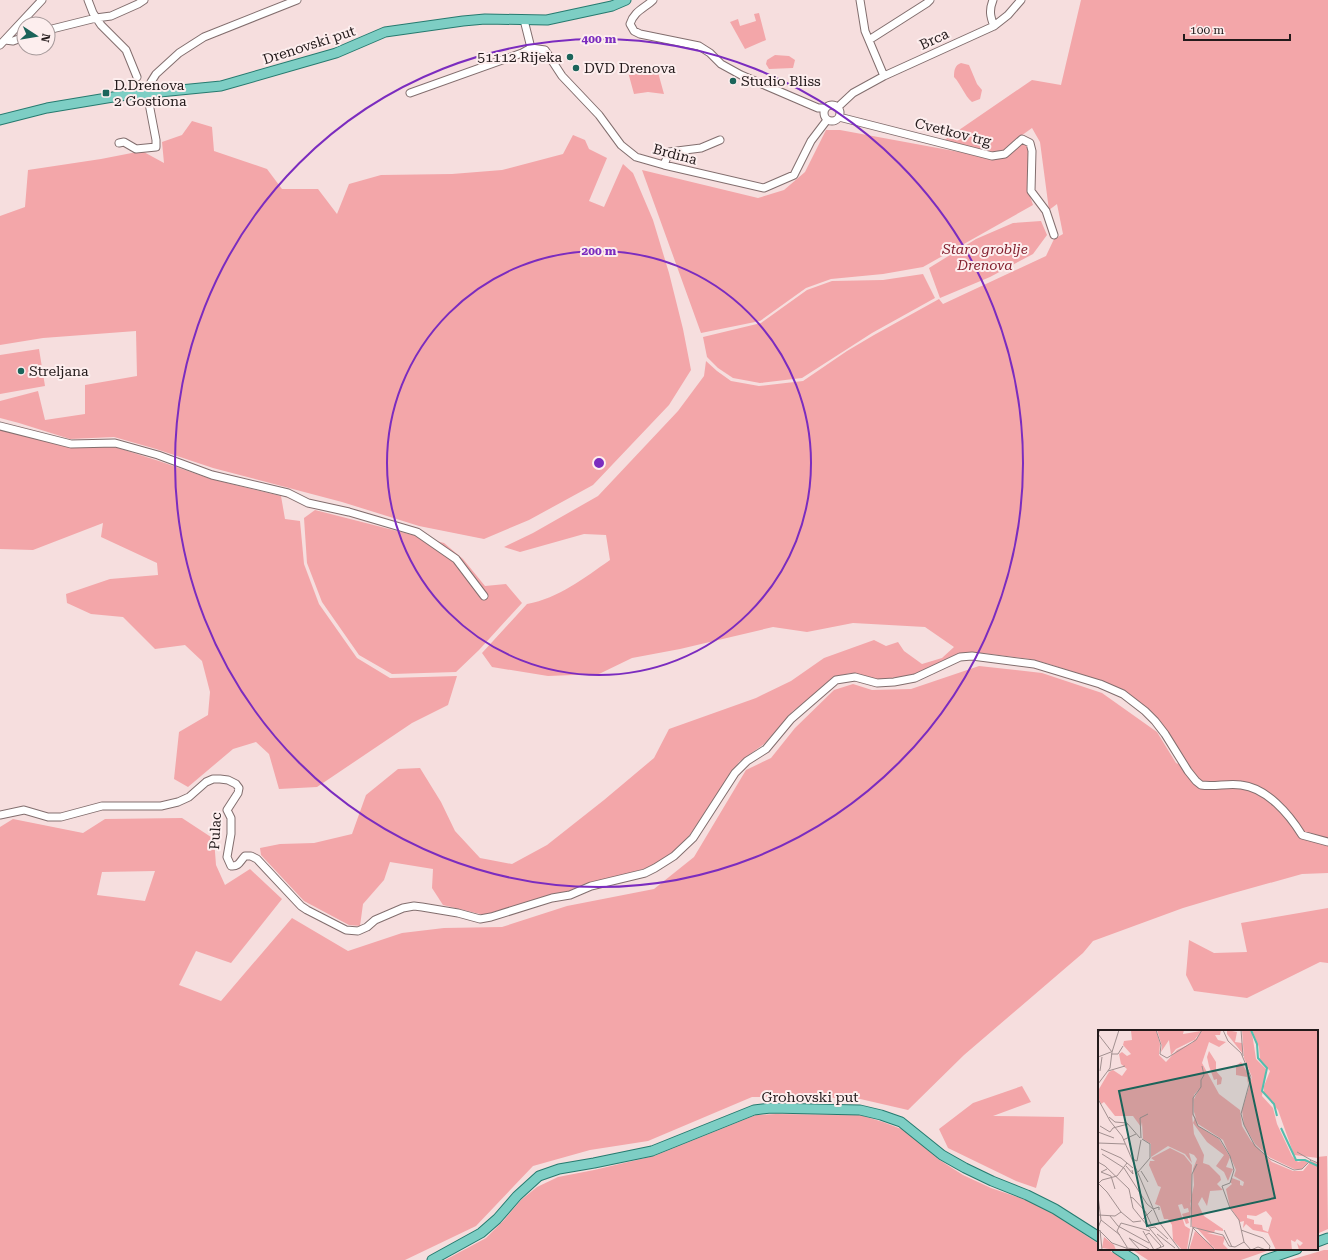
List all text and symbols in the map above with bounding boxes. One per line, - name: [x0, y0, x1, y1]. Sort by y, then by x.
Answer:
- north arrow: [16, 16, 56, 56]
- scale bar: [1184, 16, 1290, 42]
- street label: Drenovski put: [261, 23, 357, 67]
- text: 100 m: [1190, 23, 1224, 37]
- street label: Brca: [917, 25, 952, 53]
- text: N: [38, 32, 53, 44]
- text: 400 m: [582, 32, 617, 46]
- place label: 51112 Rijeka: [477, 49, 562, 65]
- marker: 51112 Rijeka: [565, 52, 575, 62]
- place label: DVD Drenova: [584, 60, 676, 76]
- marker: DVD Drenova: [571, 63, 581, 73]
- place label: Studio Bliss: [741, 73, 821, 89]
- marker: Studio Bliss: [728, 76, 738, 86]
- place label: D.Drenova 2 Gostiona: [114, 77, 187, 109]
- marker: D.Drenova 2 Gostiona: [101, 88, 111, 98]
- street label: Cvetkov trg: [913, 115, 993, 149]
- street label: Brdina: [651, 140, 699, 168]
- park label: Staro groblje Drenova: [941, 241, 1028, 273]
- text: 200 m: [582, 244, 617, 258]
- place label: Streljana: [29, 363, 89, 379]
- marker: Streljana: [16, 366, 26, 376]
- centre of rings: [592, 456, 606, 470]
- street label: Pulac: [206, 812, 224, 850]
- inset map: [1098, 1030, 1318, 1250]
- street label: Grohovski put: [761, 1089, 859, 1105]

